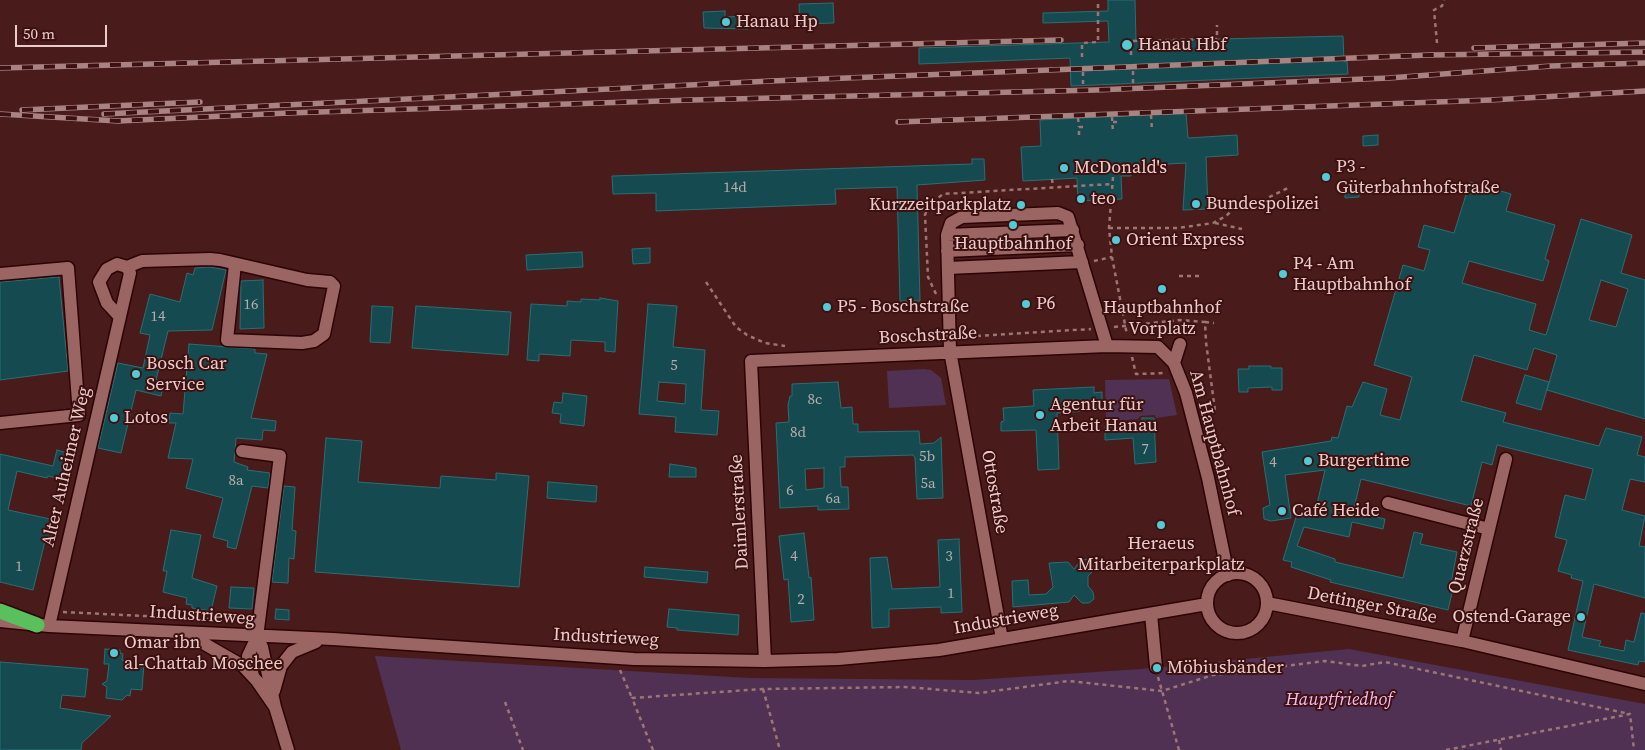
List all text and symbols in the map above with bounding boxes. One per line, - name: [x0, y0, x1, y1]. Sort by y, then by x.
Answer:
- place label: Hanau Hp: [736, 11, 818, 33]
- scale bar: [18, 15, 110, 47]
- marker: Hanau Hp: [720, 16, 732, 28]
- text: 50 m: [23, 23, 55, 44]
- place label: Hanau Hbf: [1138, 34, 1227, 56]
- marker: Hanau Hbf: [1120, 38, 1134, 52]
- place label: P3 - Güterbahnhofstraße: [1336, 156, 1500, 198]
- place label: McDonald's: [1074, 157, 1167, 179]
- marker: McDonald's: [1058, 162, 1070, 174]
- marker: P3 - Güterbahnhofstraße: [1320, 171, 1332, 183]
- house number: 14d: [723, 179, 747, 197]
- place label: teo: [1091, 188, 1116, 210]
- marker: teo: [1075, 193, 1087, 205]
- place label: Bundespolizei: [1206, 193, 1319, 215]
- place label: Kurzzeitparkplatz: [869, 194, 1011, 216]
- marker: Bundespolizei: [1190, 198, 1202, 210]
- marker: Kurzzeitparkplatz: [1015, 199, 1027, 211]
- marker: Hauptbahnhof: [1007, 219, 1019, 231]
- place label: Orient Express: [1126, 229, 1244, 251]
- place label: Hauptbahnhof: [954, 233, 1072, 255]
- marker: Orient Express: [1110, 234, 1122, 246]
- place label: P4 - Am Hauptbahnhof: [1293, 253, 1411, 296]
- marker: P4 - Am Hauptbahnhof: [1277, 268, 1289, 280]
- marker: Hauptbahnhof Vorplatz: [1156, 283, 1168, 295]
- place label: P6: [1036, 293, 1056, 315]
- house number: 16: [244, 296, 258, 314]
- place label: P5 - Boschstraße: [837, 296, 969, 318]
- place label: Hauptbahnhof Vorplatz: [1103, 297, 1221, 340]
- marker: P6: [1020, 298, 1032, 310]
- marker: P5 - Boschstraße: [821, 301, 833, 313]
- house number: 14: [151, 308, 165, 326]
- street label: Boschstraße: [878, 323, 978, 349]
- place label: Bosch Car Service: [146, 353, 227, 396]
- house number: 5: [670, 357, 678, 375]
- marker: Bosch Car Service: [130, 368, 142, 380]
- street label: Am Hauptbahnhof: [1184, 368, 1244, 518]
- street label: Alter Auheimer Weg: [38, 385, 96, 549]
- house number: 8c: [808, 391, 822, 409]
- place label: Agentur für Arbeit Hanau: [1050, 394, 1158, 436]
- place label: Lotos: [124, 407, 168, 429]
- marker: Agentur für Arbeit Hanau: [1034, 409, 1046, 421]
- marker: Lotos: [108, 412, 120, 424]
- house number: 8d: [790, 424, 806, 442]
- house number: 7: [1141, 441, 1149, 459]
- house number: 5b: [919, 448, 935, 466]
- street label: Ottostraße: [976, 448, 1012, 536]
- place label: Burgertime: [1318, 450, 1410, 472]
- street label: Daimlerstraße: [726, 454, 754, 570]
- house number: 4: [1269, 454, 1277, 472]
- marker: Burgertime: [1302, 455, 1314, 467]
- house number: 8a: [228, 472, 244, 490]
- house number: 5a: [920, 475, 936, 493]
- house number: 6: [786, 482, 794, 500]
- house number: 6a: [825, 490, 841, 508]
- street label: Quarzstraße: [1445, 496, 1489, 596]
- place label: Café Heide: [1292, 500, 1380, 522]
- marker: Café Heide: [1276, 505, 1288, 517]
- marker: Heraeus Mitarbeiterparkplatz: [1155, 519, 1167, 531]
- place label: Heraeus Mitarbeiterparkplatz: [1078, 533, 1244, 576]
- house number: 4: [790, 548, 798, 566]
- house number: 3: [945, 548, 953, 566]
- house number: 1: [15, 558, 23, 576]
- street label: Dettinger Straße: [1305, 583, 1439, 629]
- house number: 1: [947, 585, 955, 603]
- house number: 2: [797, 591, 805, 609]
- street label: Industrieweg: [952, 600, 1060, 640]
- street label: Industrieweg: [149, 602, 255, 630]
- place label: Ostend-Garage: [1452, 606, 1571, 628]
- marker: Ostend-Garage: [1575, 611, 1587, 623]
- street label: Industrieweg: [553, 624, 659, 652]
- place label: Omar ibn al-Chattab Moschee: [124, 632, 283, 674]
- marker: Omar ibn al-Chattab Moschee: [108, 647, 120, 659]
- place label: Möbiusbänder: [1167, 657, 1284, 679]
- marker: Möbiusbänder: [1151, 662, 1163, 674]
- park label: Hauptfriedhof: [1285, 689, 1393, 711]

